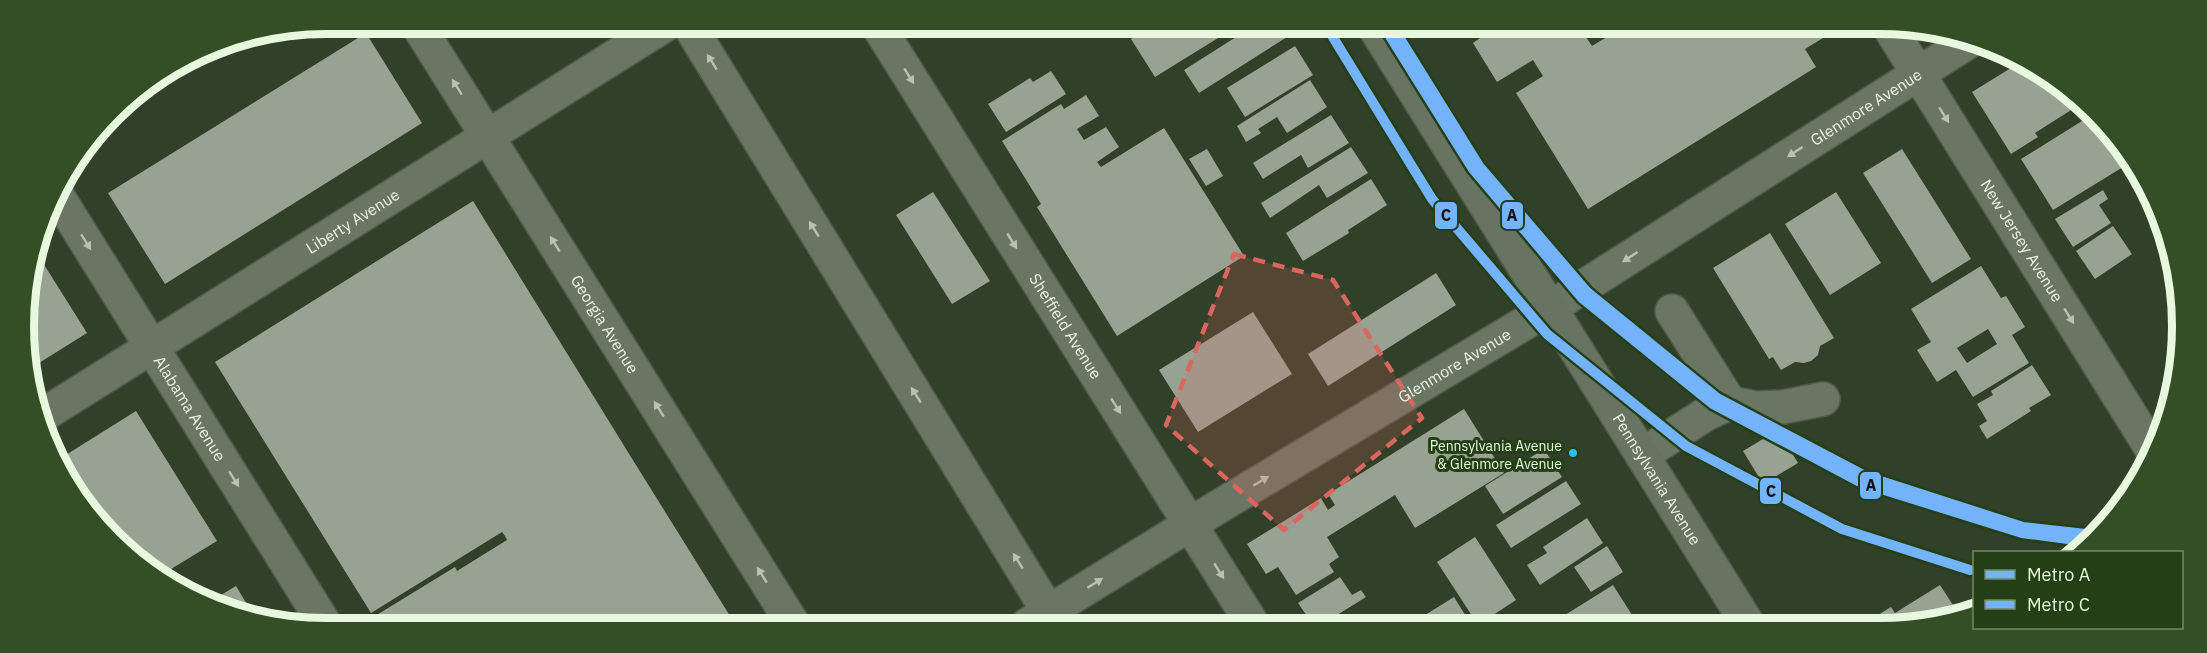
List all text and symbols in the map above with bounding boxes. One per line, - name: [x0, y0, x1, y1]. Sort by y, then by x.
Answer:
- one-way arrow: [707, 54, 718, 70]
- street label: Glenmore Avenue: [1806, 64, 1925, 150]
- one-way arrow: [903, 67, 914, 84]
- one-way arrow: [451, 79, 462, 95]
- one-way arrow: [1939, 107, 1950, 123]
- one-way arrow: [1787, 146, 1803, 157]
- street label: New Jersey Avenue: [1976, 176, 2068, 306]
- street label: Liberty Avenue: [302, 184, 403, 258]
- line badge: C: [1434, 201, 1458, 230]
- line badge: A: [1501, 201, 1524, 230]
- text: C: [1441, 205, 1451, 225]
- text: A: [1507, 205, 1518, 225]
- one-way arrow: [809, 221, 820, 237]
- one-way arrow: [1007, 233, 1018, 249]
- one-way arrow: [81, 234, 92, 250]
- one-way arrow: [550, 236, 561, 252]
- one-way arrow: [1622, 251, 1639, 262]
- street label: Sheffield Avenue: [1025, 269, 1107, 383]
- street label: Georgia Avenue: [567, 271, 643, 377]
- one-way arrow: [2064, 308, 2075, 324]
- street label: Glenmore Avenue: [1394, 324, 1515, 407]
- street label: Alabama Avenue: [150, 352, 231, 465]
- one-way arrow: [911, 387, 922, 403]
- one-way arrow: [1110, 398, 1121, 414]
- one-way arrow: [654, 401, 665, 417]
- street label: Pennsylvania Avenue: [1609, 410, 1706, 549]
- place label: Pennsylvania Avenue & Glenmore Avenue: [1430, 437, 1562, 473]
- marker: Pennsylvania Avenue & Glenmore Avenue: [1567, 447, 1579, 459]
- one-way arrow: [228, 471, 239, 487]
- line badge: A: [1859, 471, 1882, 500]
- text: A: [1866, 475, 1877, 495]
- one-way arrow: [1253, 476, 1270, 486]
- line badge: C: [1759, 477, 1782, 505]
- text: C: [1766, 481, 1776, 501]
- legend: [1973, 551, 2183, 629]
- one-way arrow: [1013, 553, 1024, 569]
- one-way arrow: [1214, 563, 1225, 579]
- text: Metro A: [2027, 563, 2091, 586]
- one-way arrow: [757, 567, 768, 583]
- one-way arrow: [1087, 577, 1103, 588]
- text: Metro C: [2027, 593, 2090, 616]

